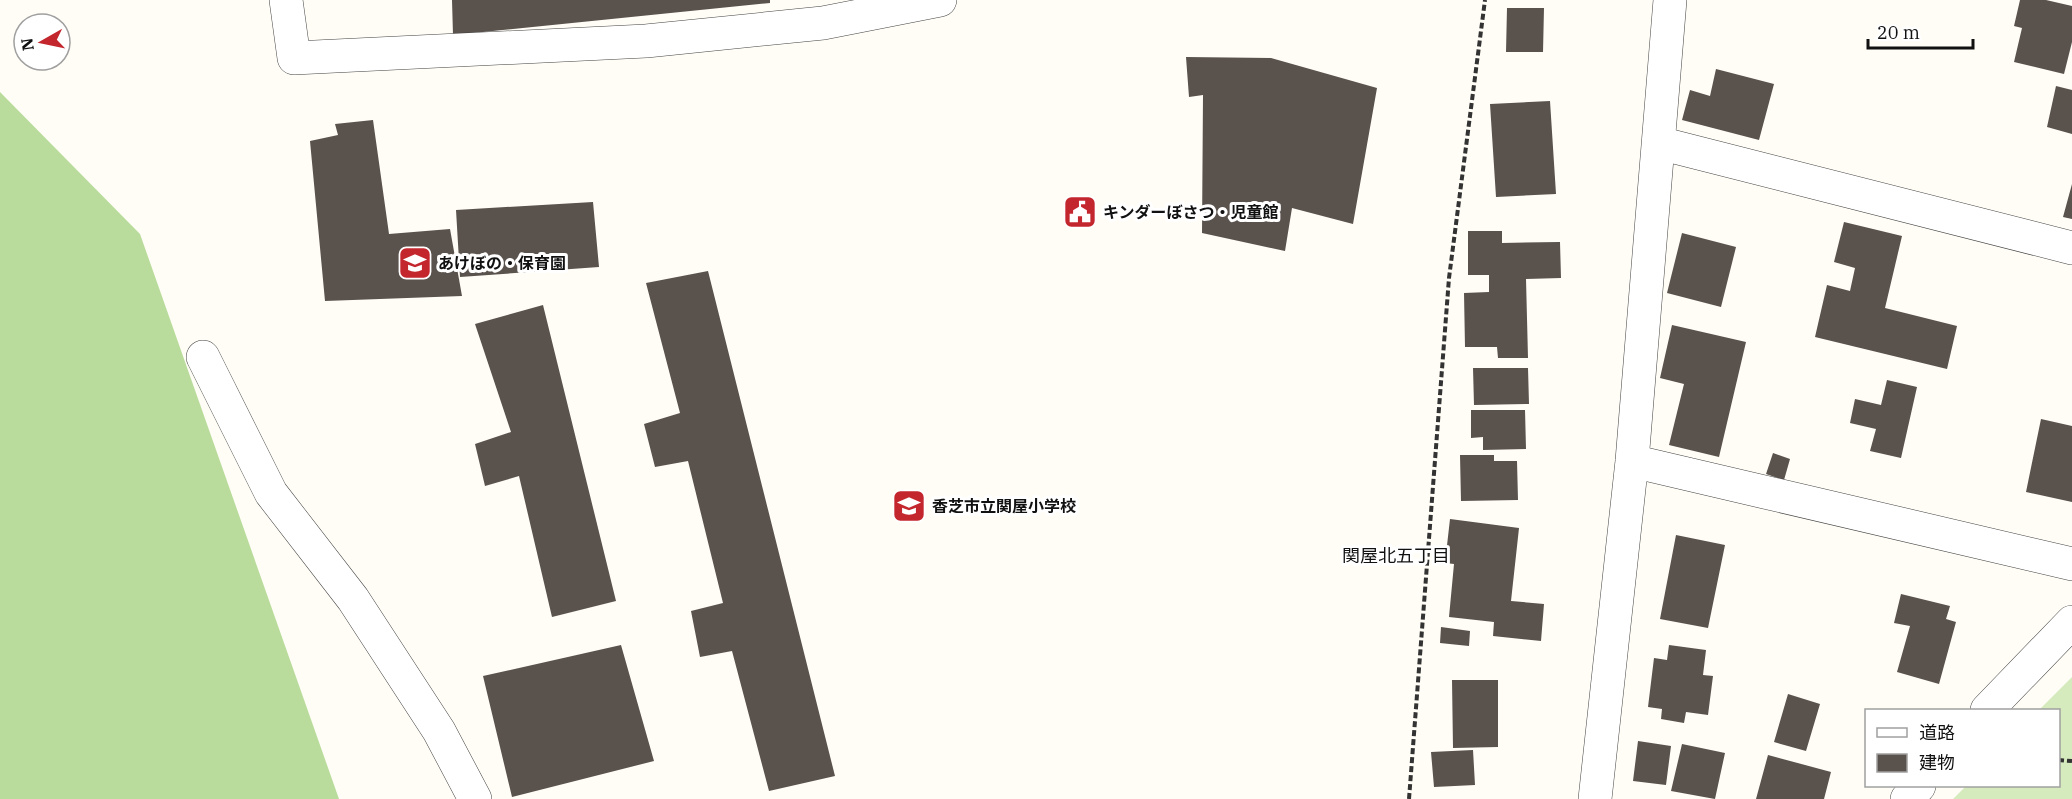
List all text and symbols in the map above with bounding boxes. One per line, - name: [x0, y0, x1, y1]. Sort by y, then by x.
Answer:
- north arrow: [12, 12, 72, 72]
- scale bar: [1868, 12, 1973, 50]
- text: 20 m: [1877, 21, 1920, 44]
- text: N: [16, 37, 38, 52]
- public building icon: キンダーぼさつ・児童館: [1062, 194, 1098, 230]
- place label: キンダーぼさつ・児童館: [1103, 202, 1279, 222]
- school or university icon: あけぼの・保育園: [397, 245, 433, 281]
- place label: あけぼの・保育園: [438, 253, 566, 273]
- school or university icon: 香芝市立関屋小学校: [891, 488, 927, 524]
- place label: 香芝市立関屋小学校: [932, 496, 1076, 516]
- district label: 関屋北五丁目: [1342, 544, 1450, 567]
- legend: [1865, 709, 2060, 787]
- text: 道路: [1919, 721, 1955, 744]
- text: 建物: [1919, 751, 1955, 774]

